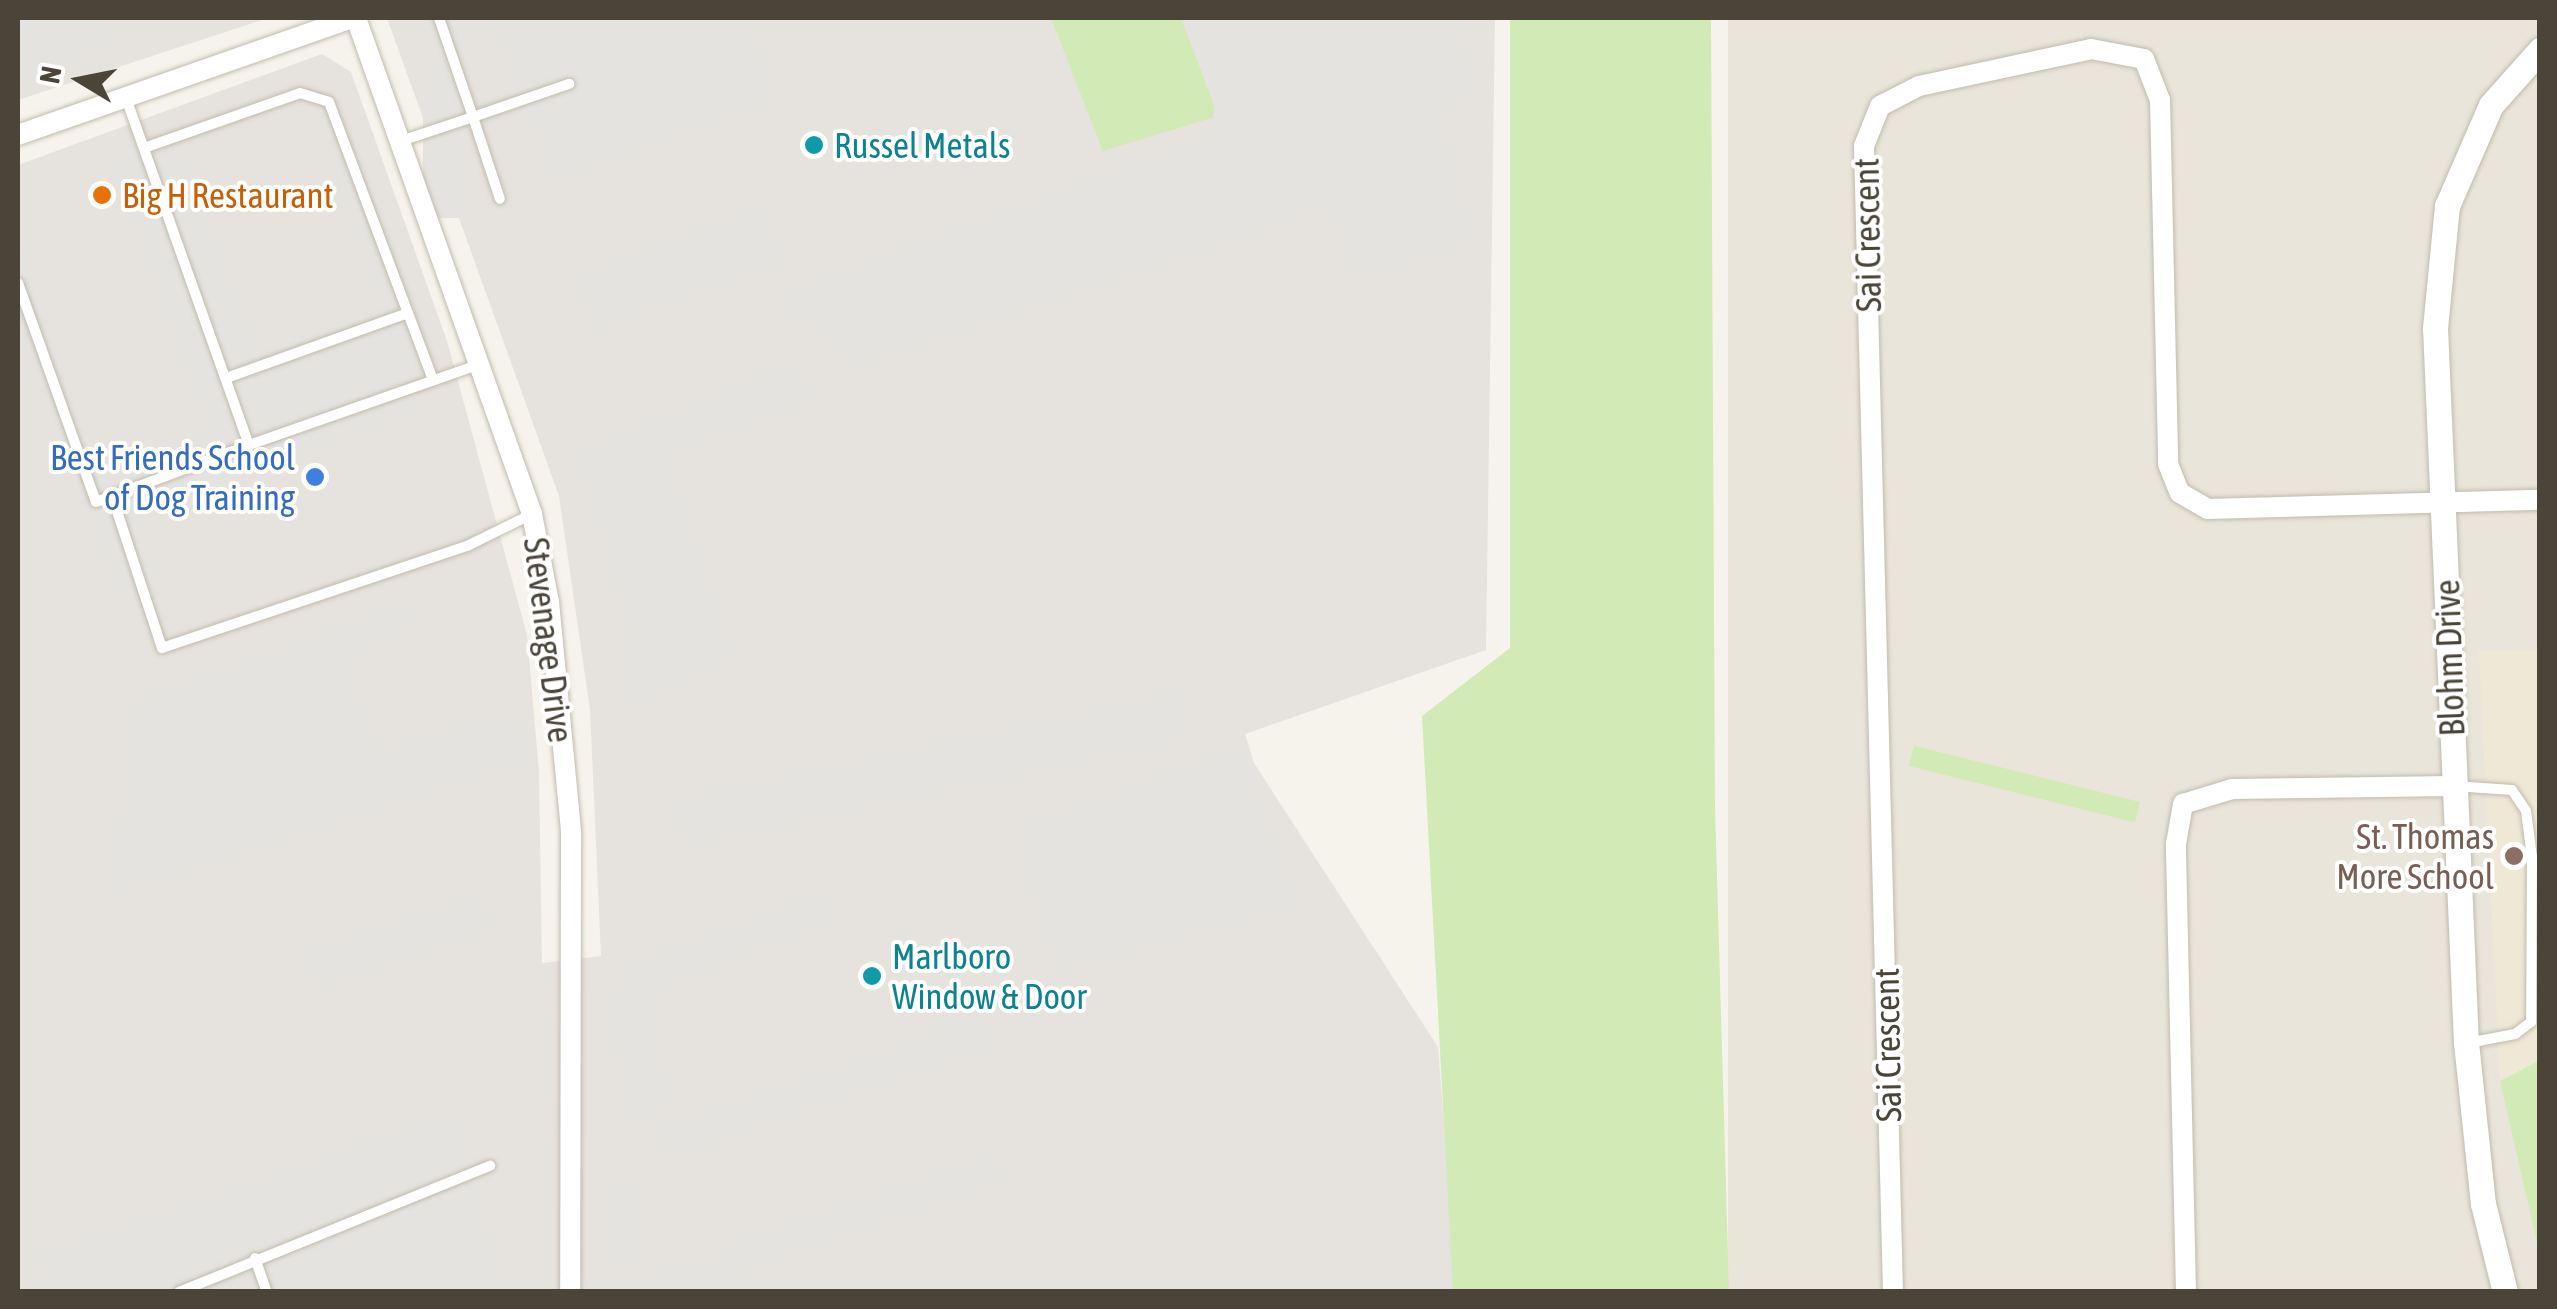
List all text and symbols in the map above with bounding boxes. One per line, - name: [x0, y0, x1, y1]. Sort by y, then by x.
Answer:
- north arrow: [30, 30, 130, 130]
- text: N: [33, 64, 68, 86]
- place label: Russel Metals: [834, 124, 1010, 166]
- marker: Russel Metals: [803, 134, 825, 156]
- street label: Sai Crescent: [1845, 158, 1889, 312]
- place label: Big H Restaurant: [122, 174, 334, 216]
- marker: Big H Restaurant: [91, 184, 113, 206]
- place label: Best Friends School of Dog Training: [50, 436, 295, 518]
- marker: Best Friends School of Dog Training: [304, 466, 326, 488]
- street label: Stevenage Drive: [516, 535, 582, 745]
- street label: Blohm Drive: [2425, 579, 2473, 737]
- place label: St. Thomas More School: [2336, 815, 2494, 897]
- marker: St. Thomas More School: [2503, 845, 2525, 867]
- place label: Marlboro Window & Door: [892, 935, 1087, 1017]
- marker: Marlboro Window & Door: [861, 965, 883, 987]
- street label: Sai Crescent: [1865, 968, 1909, 1122]

